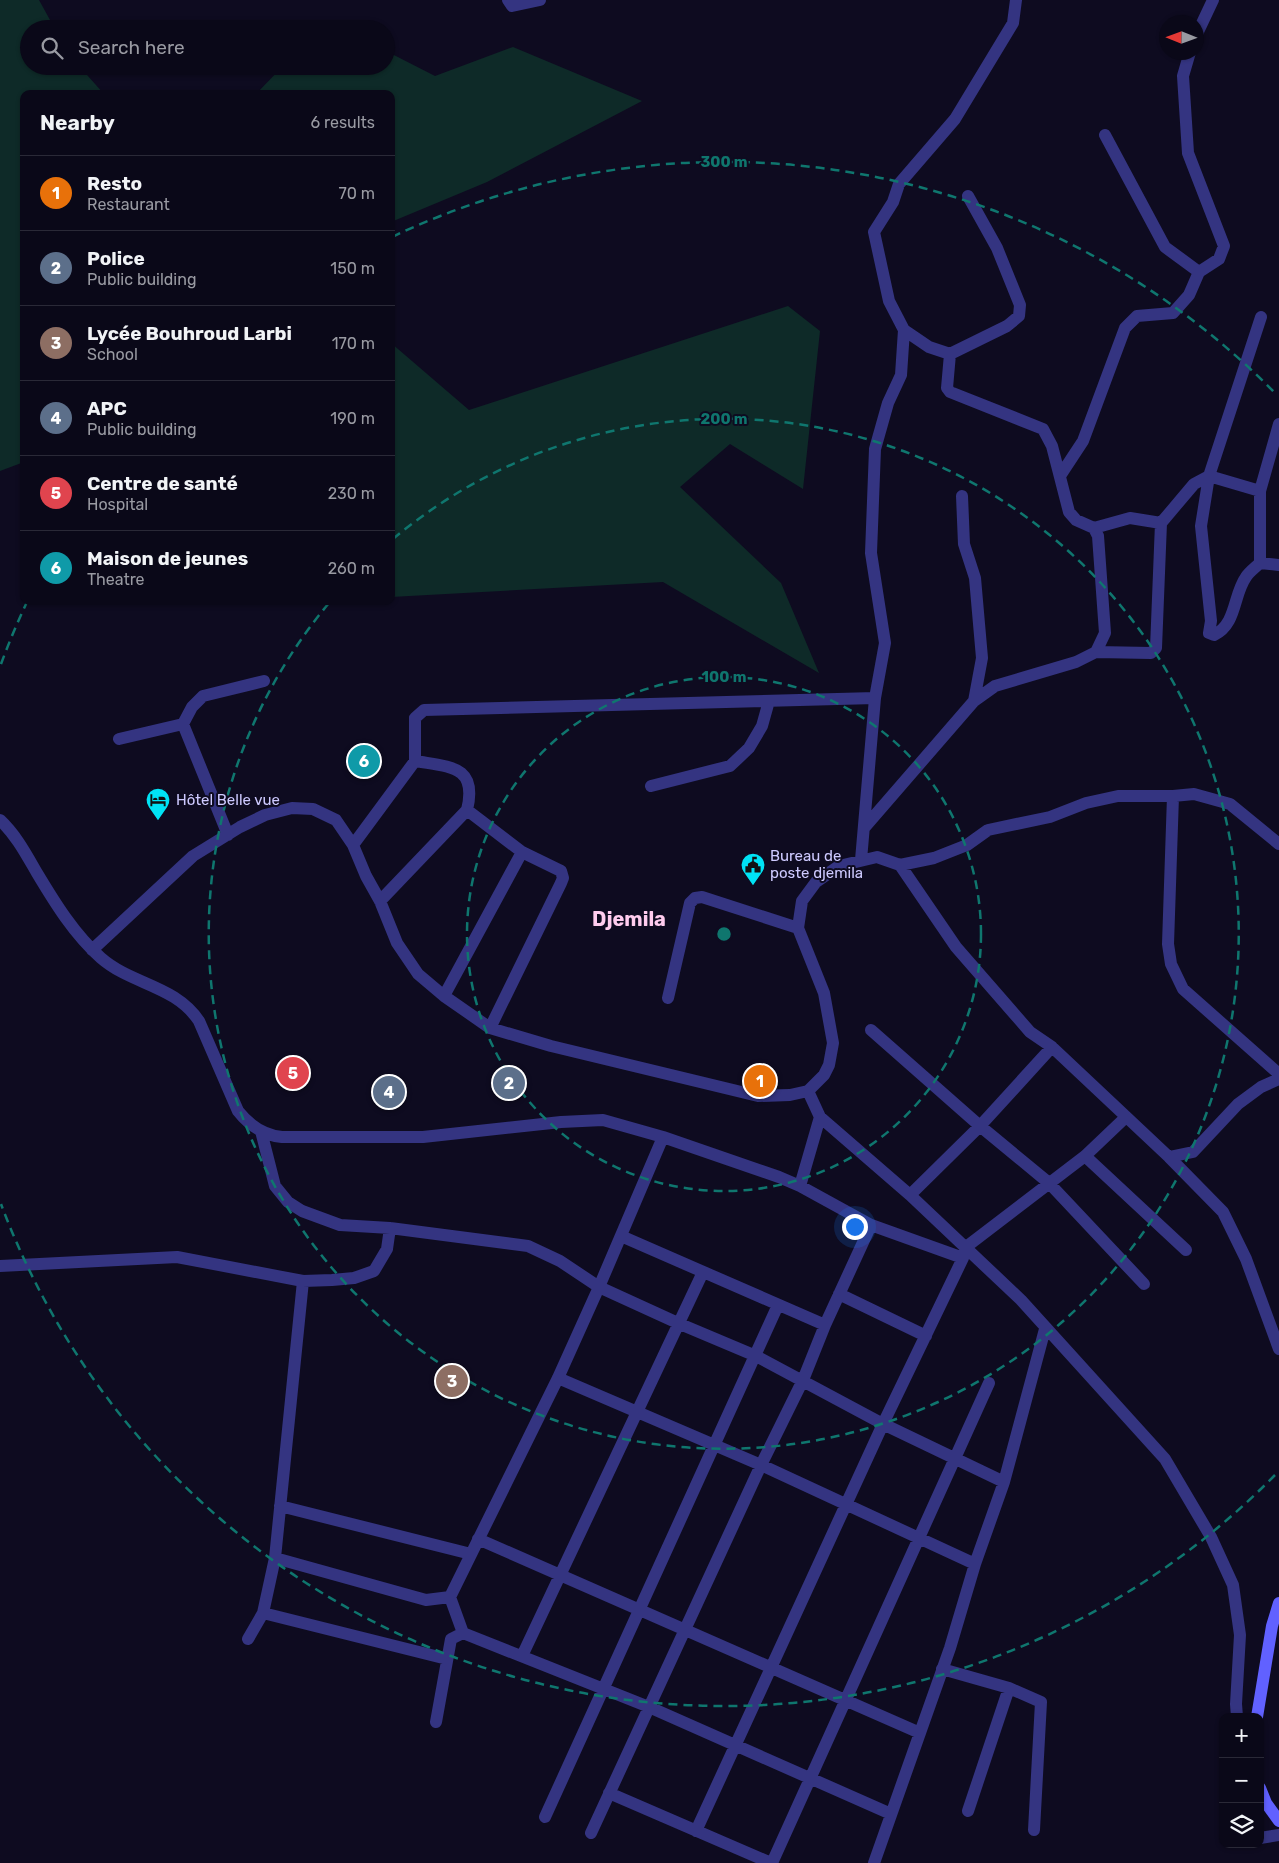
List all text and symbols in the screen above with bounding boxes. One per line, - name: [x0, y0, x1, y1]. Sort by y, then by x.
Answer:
- north arrow: [1159, 15, 1204, 60]
- search box: [20, 20, 395, 75]
- icon: search: [38, 34, 66, 62]
- text: Search here: [78, 36, 185, 59]
- text: Nearby: [40, 110, 115, 135]
- text: 6 results: [310, 113, 375, 132]
- text: 300 m: [700, 153, 748, 171]
- text: Resto: [87, 172, 142, 195]
- text: 1: [52, 184, 60, 203]
- text: 70 m: [338, 184, 375, 203]
- text: Restaurant: [87, 195, 170, 214]
- text: Police: [87, 247, 145, 270]
- text: 2: [51, 259, 61, 278]
- text: 150 m: [330, 259, 375, 278]
- text: Public building: [87, 270, 197, 289]
- text: Lycée Bouhroud Larbi: [87, 322, 292, 345]
- text: 3: [51, 334, 61, 353]
- text: 170 m: [332, 334, 375, 353]
- text: School: [87, 345, 138, 364]
- text: APC: [87, 397, 127, 420]
- text: 4: [51, 409, 61, 428]
- text: 190 m: [330, 409, 375, 428]
- text: 200 m: [700, 410, 748, 428]
- text: Public building: [87, 420, 197, 439]
- text: Centre de santé: [87, 472, 238, 495]
- text: 5: [51, 484, 61, 503]
- text: 230 m: [328, 484, 375, 503]
- text: Hospital: [87, 495, 148, 514]
- text: Maison de jeunes: [87, 547, 248, 570]
- text: 6: [51, 559, 61, 578]
- text: 260 m: [328, 559, 375, 578]
- text: Theatre: [87, 570, 145, 589]
- text: 100 m: [702, 668, 746, 686]
- pin: 6: [348, 742, 380, 780]
- hotel icon: Hôtel Belle vue: [145, 787, 171, 821]
- place label: Hôtel Belle vue: [176, 791, 280, 809]
- place label: Bureau de poste djemila: [770, 847, 863, 882]
- public building icon: Bureau de poste djemila: [740, 852, 766, 886]
- district label: Djemila: [592, 907, 666, 931]
- centre of rings: [715, 925, 733, 943]
- pin: 5: [277, 1054, 309, 1092]
- pin: 1: [744, 1062, 776, 1100]
- pin: 2: [493, 1064, 525, 1102]
- pin: 4: [373, 1073, 405, 1111]
- your location: [842, 1214, 868, 1240]
- pin: 3: [436, 1362, 468, 1400]
- map controls: [1219, 1713, 1264, 1848]
- button: +: [1219, 1713, 1264, 1758]
- button: −: [1219, 1758, 1264, 1803]
- button: layers: [1219, 1803, 1264, 1848]

